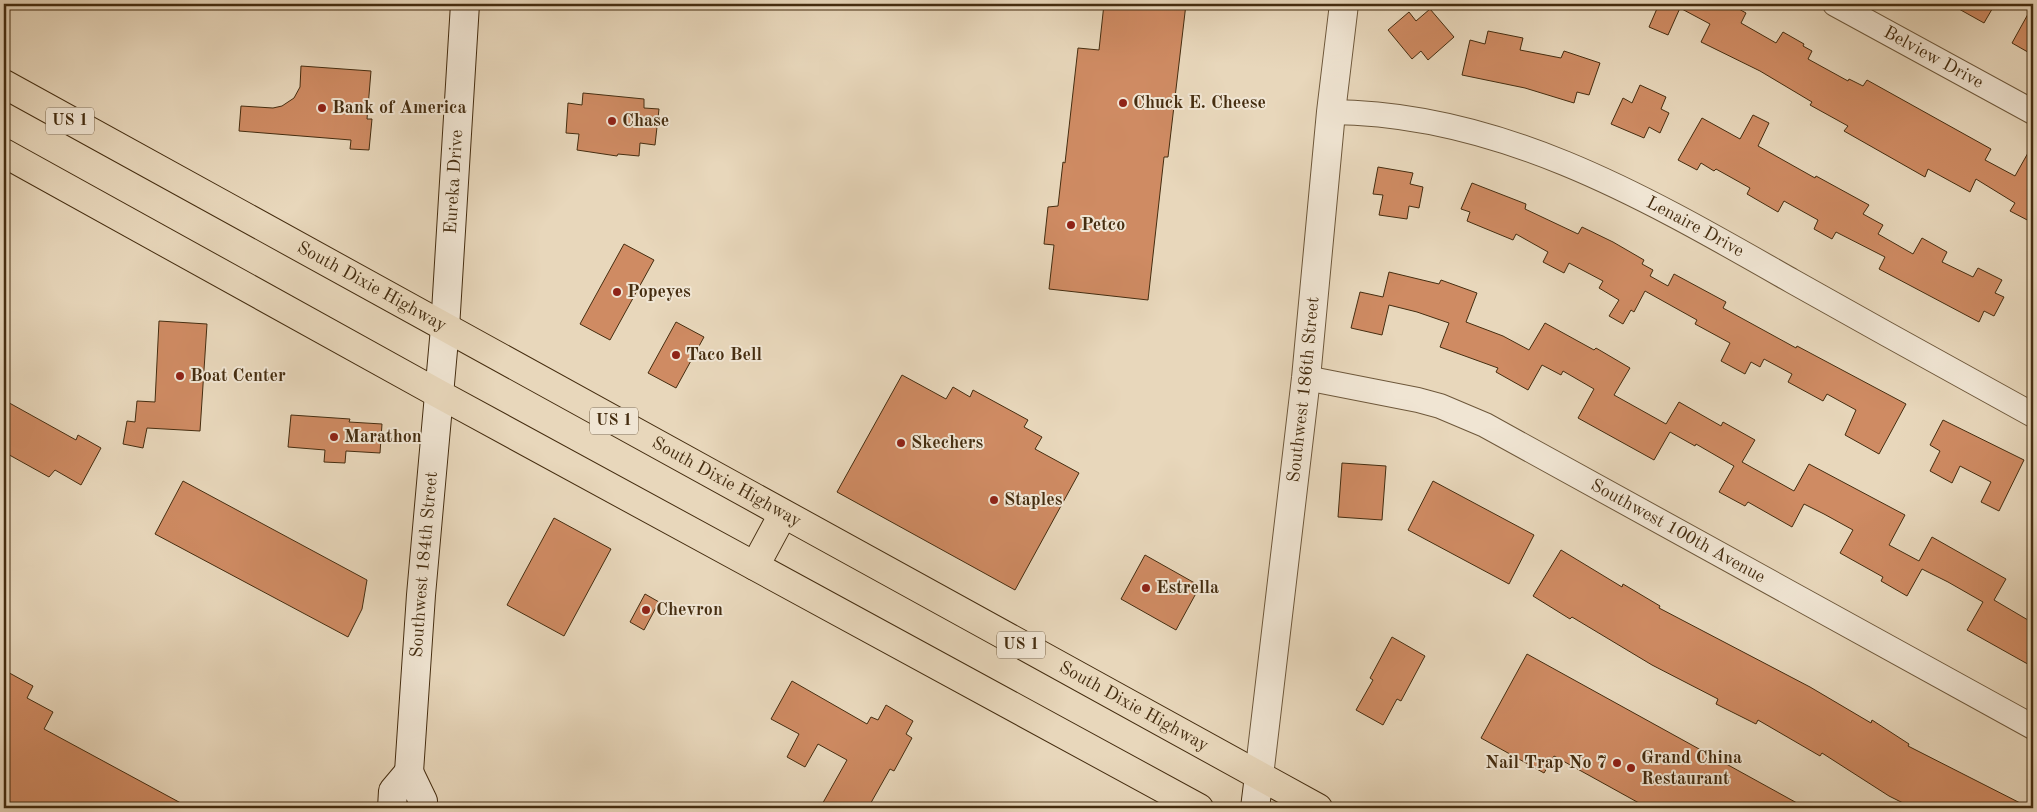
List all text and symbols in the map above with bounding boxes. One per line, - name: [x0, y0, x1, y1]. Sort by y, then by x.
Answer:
- street label: Belview Drive: [1880, 23, 1986, 92]
- place label: Chuck E. Cheese: [1133, 94, 1266, 112]
- marker: Chuck E. Cheese: [1117, 97, 1129, 109]
- place label: Bank of America: [332, 99, 467, 117]
- marker: Bank of America: [316, 102, 328, 114]
- road number: US 1: [46, 108, 94, 134]
- place label: Chase: [622, 112, 669, 130]
- marker: Chase: [606, 115, 618, 127]
- street label: Eureka Drive: [442, 129, 466, 234]
- street label: Lenaire Drive: [1643, 193, 1747, 261]
- place label: Petco: [1081, 216, 1125, 234]
- marker: Petco: [1065, 219, 1077, 231]
- street label: South Dixie Highway: [294, 238, 450, 335]
- place label: Popeyes: [627, 283, 691, 301]
- marker: Popeyes: [611, 286, 623, 298]
- street label: Southwest 186th Street: [1285, 296, 1323, 483]
- place label: Taco Bell: [686, 346, 762, 364]
- marker: Taco Bell: [670, 349, 682, 361]
- place label: Boat Center: [190, 367, 286, 385]
- marker: Boat Center: [174, 370, 186, 382]
- road number: US 1: [590, 408, 638, 434]
- place label: Marathon: [344, 428, 422, 446]
- marker: Marathon: [328, 431, 340, 443]
- street label: South Dixie Highway: [649, 434, 805, 531]
- place label: Skechers: [911, 434, 984, 452]
- marker: Skechers: [895, 437, 907, 449]
- street label: Southwest 184th Street: [408, 471, 441, 658]
- street label: Southwest 100th Avenue: [1588, 476, 1768, 587]
- place label: Staples: [1004, 491, 1063, 509]
- marker: Staples: [988, 494, 1000, 506]
- place label: Estrella: [1156, 579, 1219, 597]
- marker: Estrella: [1140, 582, 1152, 594]
- place label: Chevron: [656, 601, 723, 619]
- marker: Chevron: [640, 604, 652, 616]
- road number: US 1: [997, 632, 1045, 658]
- street label: South Dixie Highway: [1056, 658, 1212, 755]
- place label: Grand China Restaurant: [1641, 749, 1742, 788]
- place label: Nail Trap No 7: [1485, 754, 1607, 772]
- marker: Nail Trap No 7: [1611, 757, 1623, 769]
- marker: Grand China Restaurant: [1625, 762, 1637, 774]

